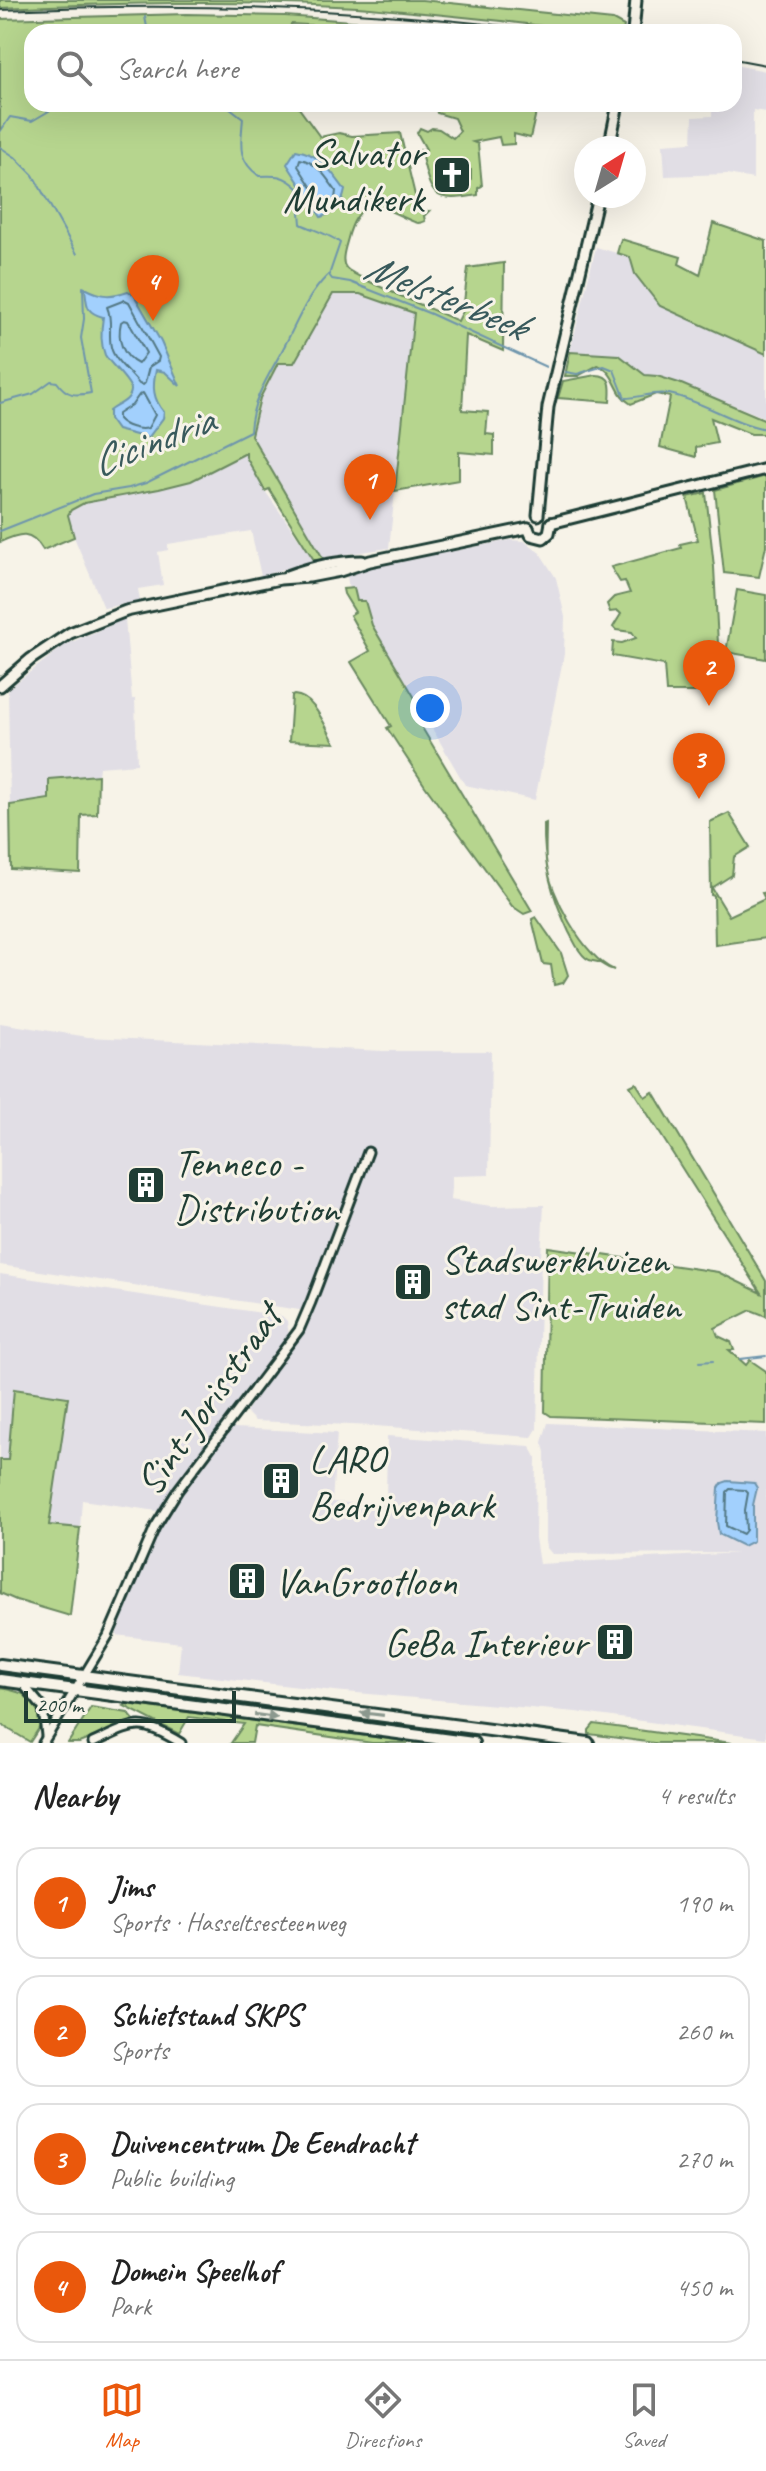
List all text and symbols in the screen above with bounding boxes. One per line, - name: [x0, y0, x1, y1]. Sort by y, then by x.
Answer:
- search box: [24, 24, 742, 112]
- icon: search: [52, 46, 96, 90]
- text: Search here: [116, 49, 238, 87]
- place label: Salvator Mundikerk: [283, 128, 428, 224]
- north arrow: [574, 136, 646, 208]
- church icon: Salvator Mundikerk: [431, 154, 473, 196]
- water label: Melsterbeek: [357, 240, 541, 356]
- pin: 4: [127, 255, 179, 321]
- water label: Cicindria: [84, 393, 225, 489]
- pin: 1: [344, 454, 396, 520]
- pin: 2: [683, 640, 735, 706]
- your location: [410, 688, 450, 728]
- pin: 3: [673, 733, 725, 799]
- place label: Tenneco - Distribution: [174, 1138, 341, 1234]
- building icon: Tenneco - Distribution: [125, 1164, 167, 1206]
- place label: Stadswerkhuizen stad Sint-Truiden: [441, 1235, 682, 1331]
- building icon: Stadswerkhuizen stad Sint-Truiden: [392, 1261, 434, 1303]
- street label: Sint-Jorisstraat: [125, 1290, 296, 1505]
- place label: LARO Bedrijvenpark: [309, 1434, 497, 1530]
- building icon: LARO Bedrijvenpark: [260, 1460, 302, 1502]
- place label: VanGrootloon: [275, 1557, 458, 1607]
- building icon: VanGrootloon: [226, 1560, 268, 1602]
- place label: GeBa Interieur: [384, 1618, 591, 1668]
- building icon: GeBa Interieur: [594, 1621, 636, 1663]
- scale bar: [24, 1687, 236, 1723]
- text: 200 m: [36, 1691, 83, 1719]
- one-way arrow: [359, 1707, 384, 1720]
- one-way arrow: [253, 1709, 278, 1722]
- text: Nearby: [32, 1774, 118, 1817]
- text: 4 results: [658, 1779, 734, 1812]
- text: Jims: [110, 1868, 153, 1906]
- text: 1: [54, 1887, 66, 1920]
- text: 190 m: [676, 1887, 732, 1920]
- text: Sports · Hasseltsesteenweg: [110, 1906, 346, 1939]
- text: Schietstand SKPS: [110, 1996, 300, 2034]
- text: 2: [54, 2015, 66, 2048]
- text: 260 m: [676, 2015, 732, 2048]
- text: Sports: [110, 2034, 168, 2067]
- text: Duivencentrum De Eendracht: [110, 2124, 414, 2162]
- text: 3: [54, 2143, 66, 2176]
- text: 270 m: [676, 2143, 732, 2176]
- text: Public building: [110, 2162, 233, 2195]
- text: Domein Speelhof: [110, 2252, 278, 2290]
- text: 4: [54, 2271, 66, 2304]
- text: 450 m: [676, 2271, 732, 2304]
- text: Park: [110, 2290, 151, 2323]
- tab: Map: [100, 2378, 144, 2454]
- tab: Directions: [345, 2378, 421, 2454]
- tab: Saved: [622, 2378, 666, 2454]

